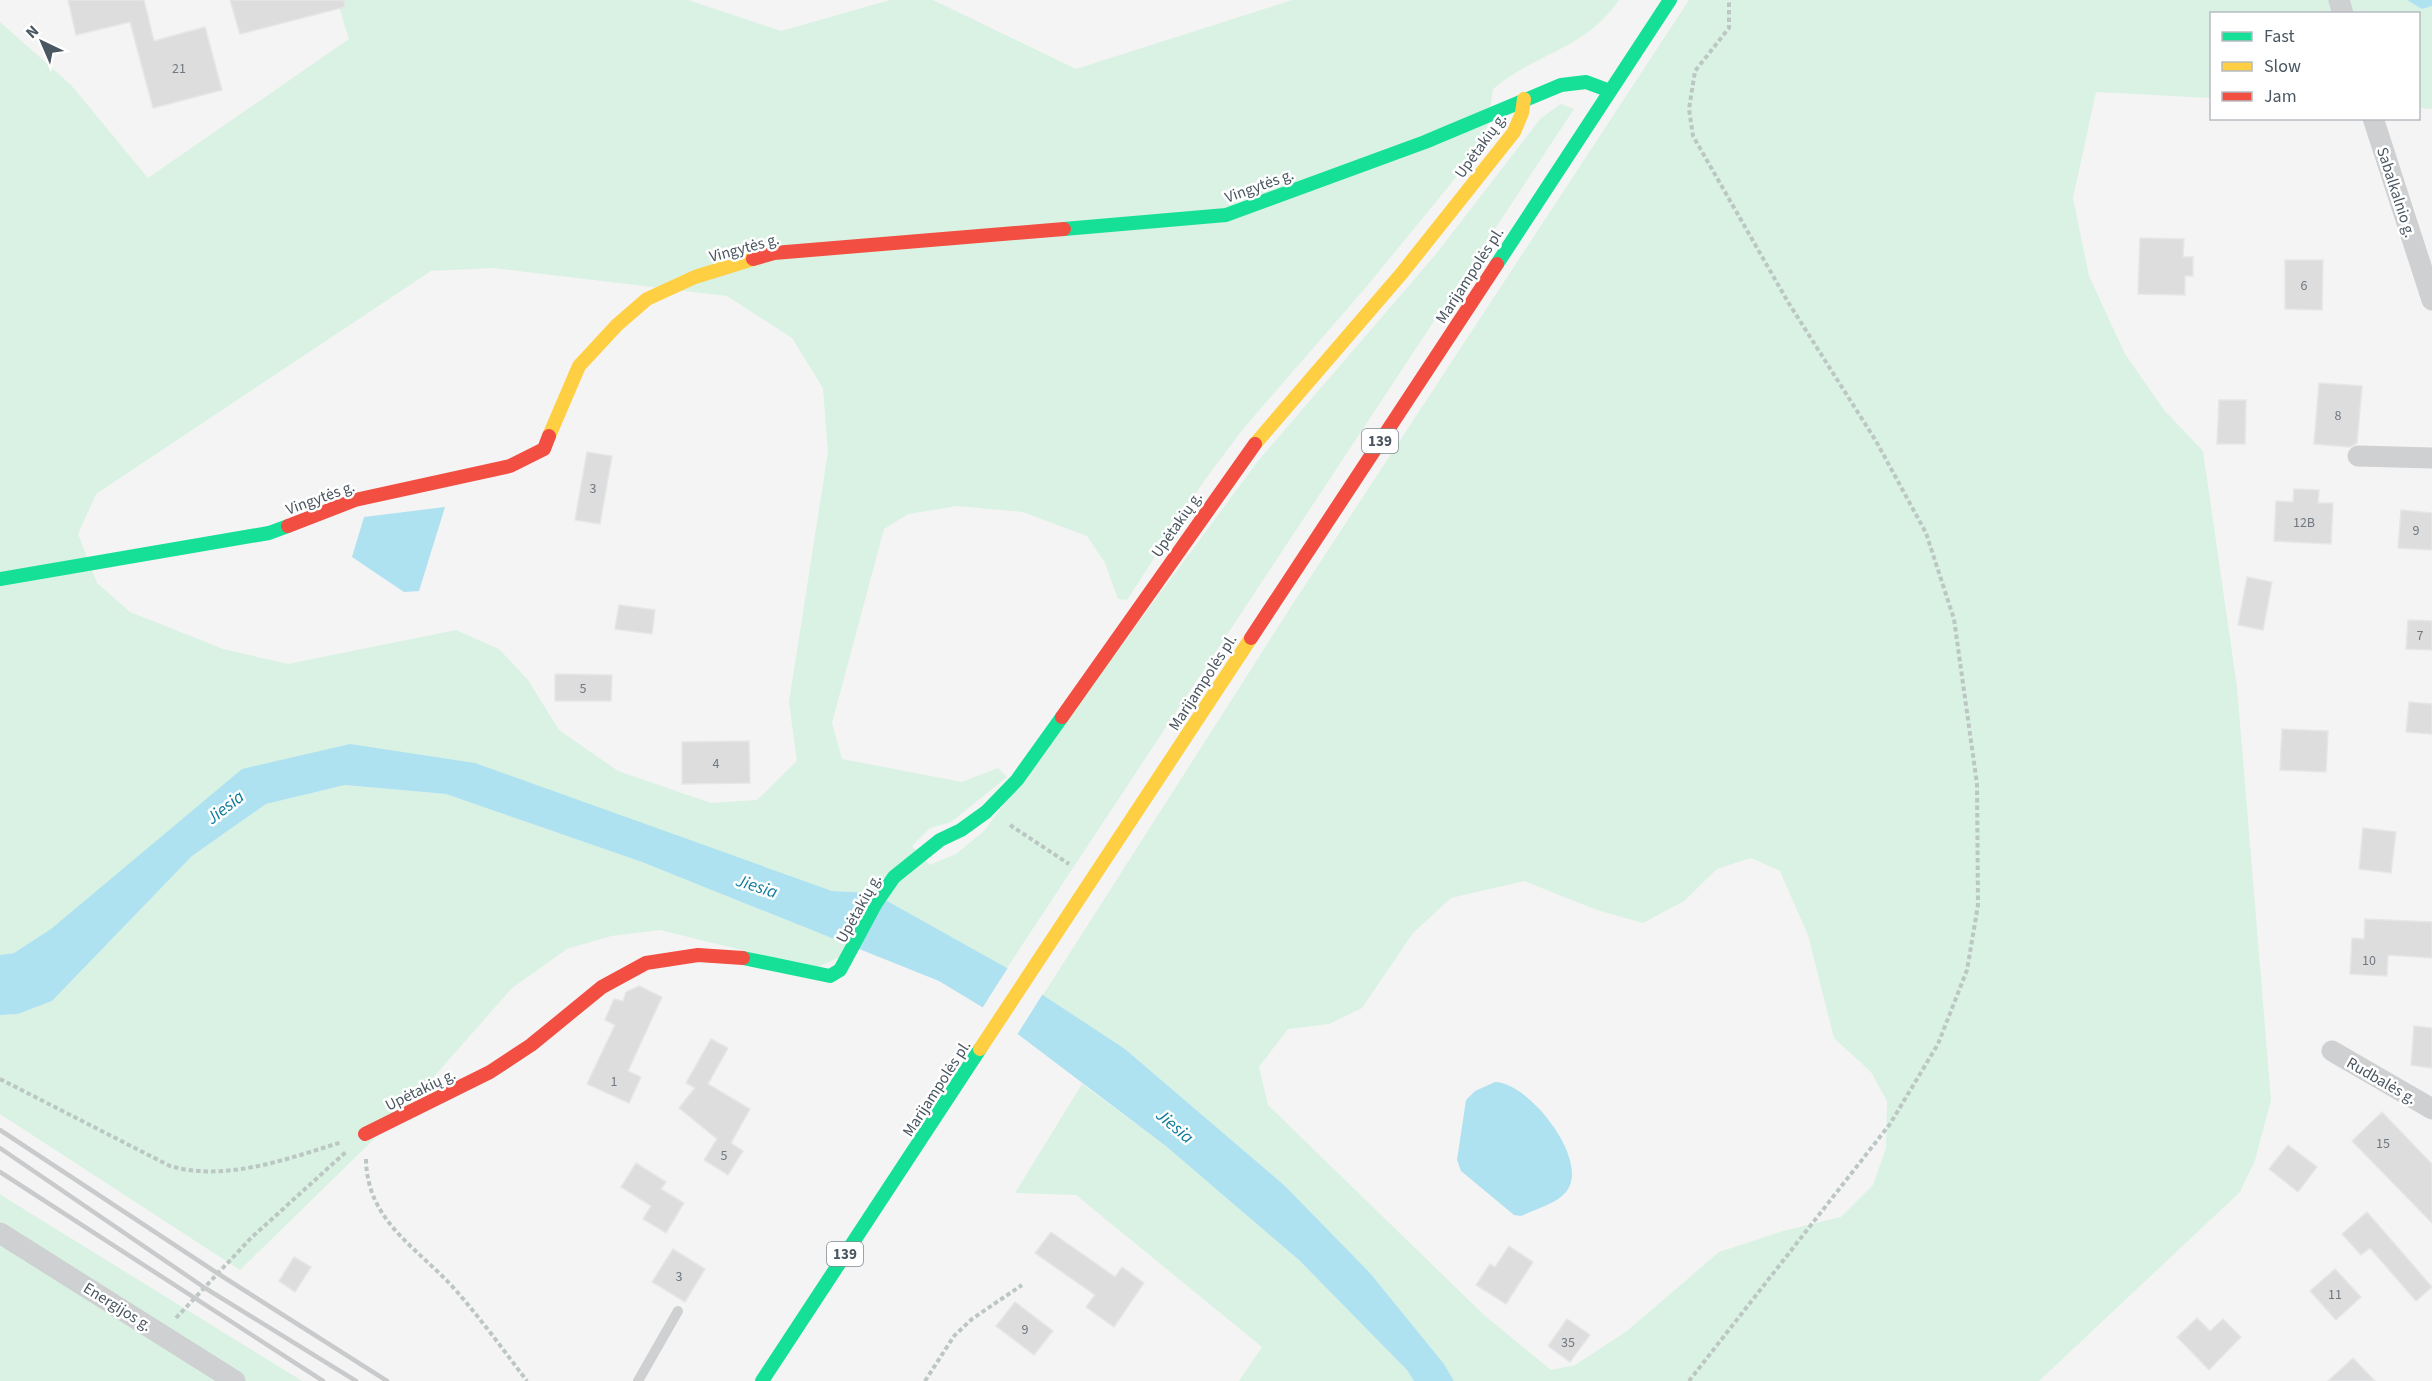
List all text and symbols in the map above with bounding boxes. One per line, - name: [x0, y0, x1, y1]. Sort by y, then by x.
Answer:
- north arrow: [12, 12, 72, 72]
- legend: [2210, 12, 2420, 120]
- text: N: [21, 20, 44, 44]
- text: Fast: [2264, 24, 2295, 49]
- text: Slow: [2264, 54, 2301, 79]
- house number: 21: [172, 59, 186, 79]
- text: Jam: [2264, 84, 2297, 109]
- street label: Upėtakių g.: [1450, 108, 1512, 183]
- street label: Sabalkalnio g.: [2371, 144, 2421, 240]
- street label: Vingytės g.: [1222, 163, 1297, 209]
- street label: Marijampolės pl.: [1430, 223, 1509, 328]
- street label: Vingytės g.: [707, 228, 782, 268]
- house number: 6: [2301, 276, 2308, 296]
- house number: 8: [2335, 406, 2342, 426]
- road number: 139: [1362, 429, 1398, 453]
- street label: Vingytės g.: [283, 475, 358, 521]
- house number: 3: [590, 479, 597, 499]
- street label: Upėtakių g.: [1146, 487, 1208, 562]
- house number: 12B: [2293, 513, 2315, 533]
- house number: 9: [2413, 521, 2420, 541]
- house number: 7: [2417, 626, 2424, 646]
- street label: Marijampolės pl.: [1163, 630, 1242, 735]
- house number: 5: [580, 679, 587, 699]
- house number: 4: [713, 754, 720, 774]
- water label: Jiesia: [200, 784, 250, 831]
- water label: Jiesia: [732, 868, 781, 905]
- street label: Upėtakių g.: [831, 870, 887, 947]
- house number: 10: [2362, 951, 2376, 971]
- street label: Marijampolės pl.: [897, 1036, 976, 1141]
- street label: Rudbalės g.: [2343, 1052, 2420, 1110]
- street label: Upėtakių g.: [381, 1063, 459, 1116]
- house number: 1: [611, 1072, 618, 1092]
- water label: Jiesia: [1150, 1103, 1199, 1150]
- house number: 15: [2376, 1134, 2390, 1154]
- house number: 5: [721, 1146, 728, 1166]
- road number: 139: [827, 1242, 863, 1266]
- house number: 3: [676, 1267, 683, 1287]
- street label: Energijos g.: [79, 1277, 156, 1337]
- house number: 11: [2328, 1285, 2342, 1305]
- house number: 9: [1022, 1320, 1029, 1340]
- house number: 35: [1561, 1333, 1575, 1353]

